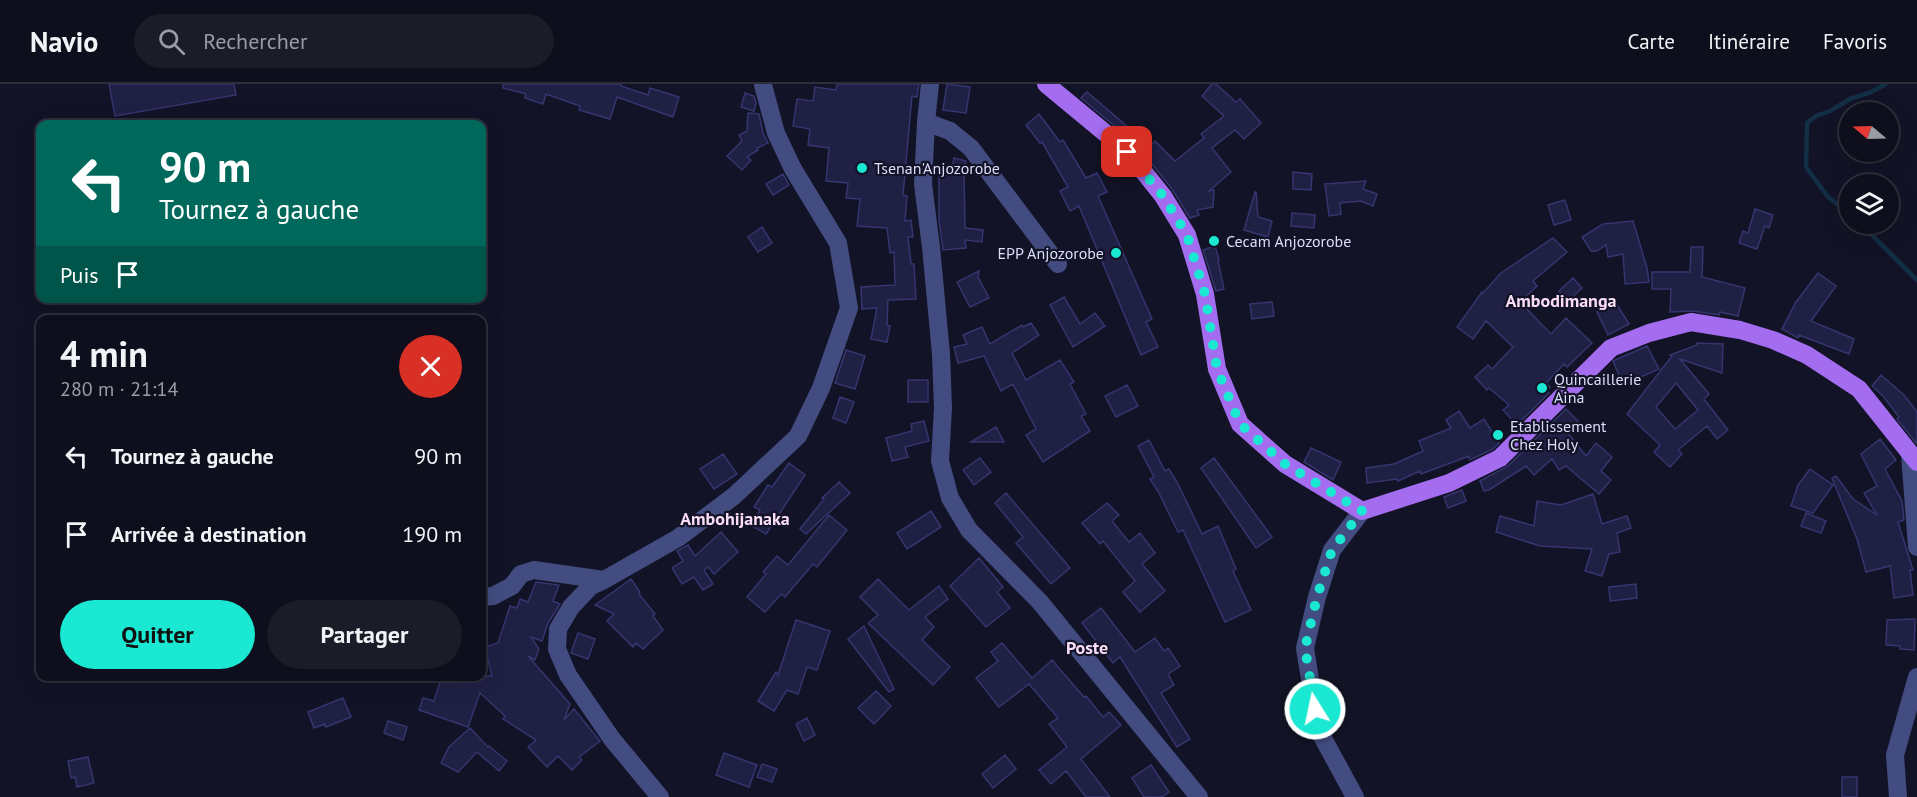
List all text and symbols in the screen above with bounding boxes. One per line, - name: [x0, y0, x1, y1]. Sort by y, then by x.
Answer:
- search box: [134, 14, 554, 68]
- text: Navio: [30, 23, 98, 60]
- icon: search: [155, 25, 188, 58]
- text: Rechercher: [203, 27, 307, 55]
- text: Carte: [1628, 28, 1675, 55]
- text: Itinéraire: [1708, 28, 1790, 55]
- text: Favoris: [1823, 28, 1887, 55]
- north arrow: [1839, 102, 1899, 162]
- map controls: [1839, 102, 1899, 234]
- pin: [1101, 126, 1152, 177]
- icon: arrive: [1110, 135, 1143, 168]
- text: 90 m: [159, 139, 251, 194]
- icon: left: [60, 144, 138, 222]
- place label: Tsenan'Anjozorobe: [874, 158, 1000, 178]
- marker: Tsenan'Anjozorobe: [855, 161, 869, 175]
- button: layers: [1839, 174, 1899, 234]
- text: Tournez à gauche: [159, 192, 359, 226]
- place label: Cecam Anjozorobe: [1226, 231, 1351, 251]
- marker: Cecam Anjozorobe: [1207, 234, 1221, 248]
- place label: EPP Anjozorobe: [997, 243, 1104, 263]
- marker: EPP Anjozorobe: [1109, 246, 1123, 260]
- icon: arrive: [111, 258, 144, 291]
- text: Puis: [60, 261, 99, 289]
- district label: Ambodimanga: [1505, 289, 1617, 312]
- text: 4 min: [60, 330, 148, 377]
- button: close: [399, 335, 462, 398]
- place label: Quincaillerie Aina: [1554, 369, 1641, 407]
- text: 280 m · 21:14: [60, 376, 178, 402]
- marker: Quincaillerie Aina: [1535, 381, 1549, 395]
- place label: Etablissement Chez Holy: [1510, 416, 1607, 454]
- marker: Etablissement Chez Holy: [1491, 428, 1505, 442]
- icon: left: [60, 440, 93, 473]
- text: Tournez à gauche: [111, 442, 274, 470]
- text: 90 m: [414, 442, 462, 470]
- district label: Ambohijanaka: [680, 507, 790, 530]
- icon: arrive: [60, 518, 93, 551]
- text: Arrivée à destination: [111, 520, 307, 548]
- text: 190 m: [402, 520, 462, 548]
- button: Quitter: [60, 600, 255, 669]
- button: Partager: [267, 600, 462, 669]
- district label: Poste: [1066, 636, 1108, 659]
- position arrow: [1283, 677, 1347, 741]

